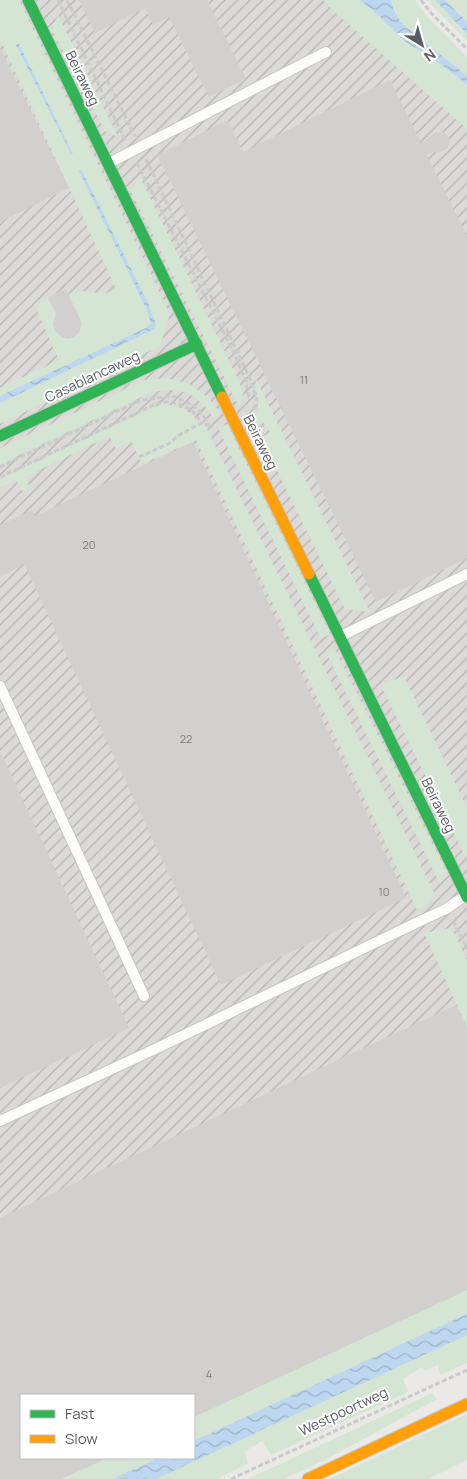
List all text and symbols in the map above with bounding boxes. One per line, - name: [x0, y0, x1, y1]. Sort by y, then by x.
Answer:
- north arrow: [397, 20, 447, 70]
- text: N: [420, 45, 440, 66]
- street label: Beiraweg: [61, 47, 105, 109]
- street label: Casablancaweg: [41, 346, 143, 406]
- house number: 11: [300, 372, 308, 387]
- street label: Beiraweg: [239, 411, 283, 473]
- house number: 20: [83, 537, 95, 552]
- house number: 22: [180, 731, 192, 746]
- street label: Beiraweg: [417, 774, 461, 836]
- house number: 10: [378, 884, 390, 899]
- house number: 4: [206, 1366, 212, 1381]
- street label: Westpoortweg: [296, 1382, 390, 1440]
- legend: [20, 1394, 195, 1459]
- text: Fast: [65, 1403, 94, 1424]
- text: Slow: [65, 1428, 98, 1449]

